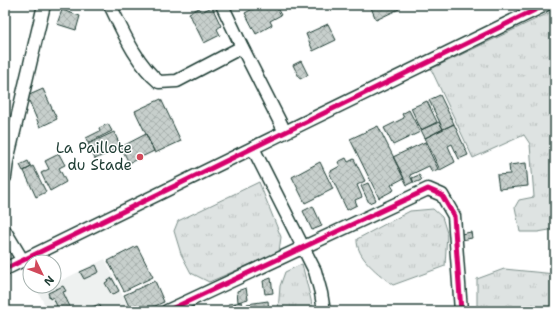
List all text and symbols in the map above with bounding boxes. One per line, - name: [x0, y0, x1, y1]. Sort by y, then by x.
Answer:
- place label: La Paillote du Stade: [56, 138, 132, 175]
- marker: La Paillote du Stade: [135, 152, 145, 162]
- north arrow: [22, 254, 62, 294]
- text: N: [40, 272, 57, 289]

